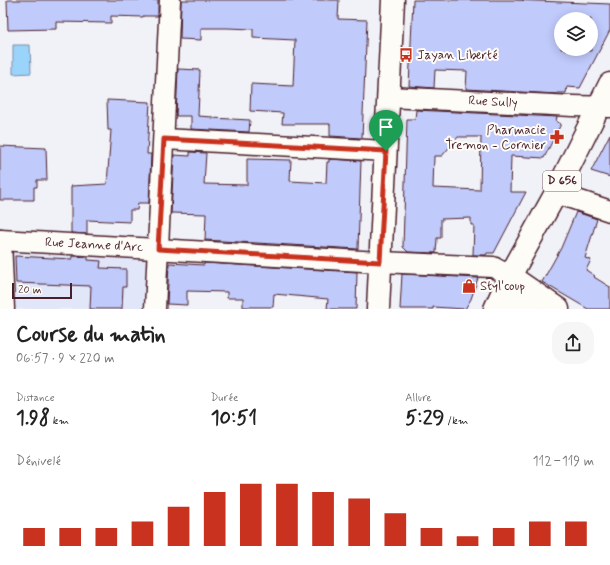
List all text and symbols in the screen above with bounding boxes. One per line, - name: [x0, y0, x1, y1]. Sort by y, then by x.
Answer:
- map controls: [554, 12, 598, 56]
- button: layers: [554, 12, 598, 56]
- bus stop icon: Jayan Liberté: [398, 47, 414, 63]
- place label: Jayan Liberté: [417, 47, 498, 64]
- street label: Rue Sully: [468, 92, 518, 112]
- pin: [369, 110, 403, 151]
- icon: arrive: [375, 116, 397, 138]
- place label: Pharmacie Tremon - Cornier: [446, 122, 547, 154]
- pharmacy icon: Pharmacie Tremon - Cornier: [549, 129, 565, 145]
- road number: D 656: [543, 171, 581, 191]
- street label: Rue Jeanne d'Arc: [44, 234, 144, 256]
- shop icon: Styl'coup: [461, 278, 477, 294]
- place label: Styl'coup: [480, 278, 525, 295]
- scale bar: [12, 281, 72, 300]
- text: 20 m: [18, 283, 41, 297]
- text: Course du matin: [16, 321, 166, 349]
- button: share: [552, 322, 594, 364]
- text: 06:57 · 9 × 220 m: [16, 350, 115, 367]
- text: Distance: [16, 391, 55, 405]
- text: Durée: [211, 391, 238, 405]
- text: Allure: [405, 391, 432, 405]
- text: 1.98: [16, 405, 50, 432]
- text: 10:51: [211, 405, 257, 432]
- text: 5:29: [405, 405, 444, 432]
- text: km: [50, 414, 69, 428]
- text: /km: [444, 414, 468, 428]
- text: Dénivelé: [16, 453, 61, 470]
- text: 112–119 m: [533, 453, 594, 470]

